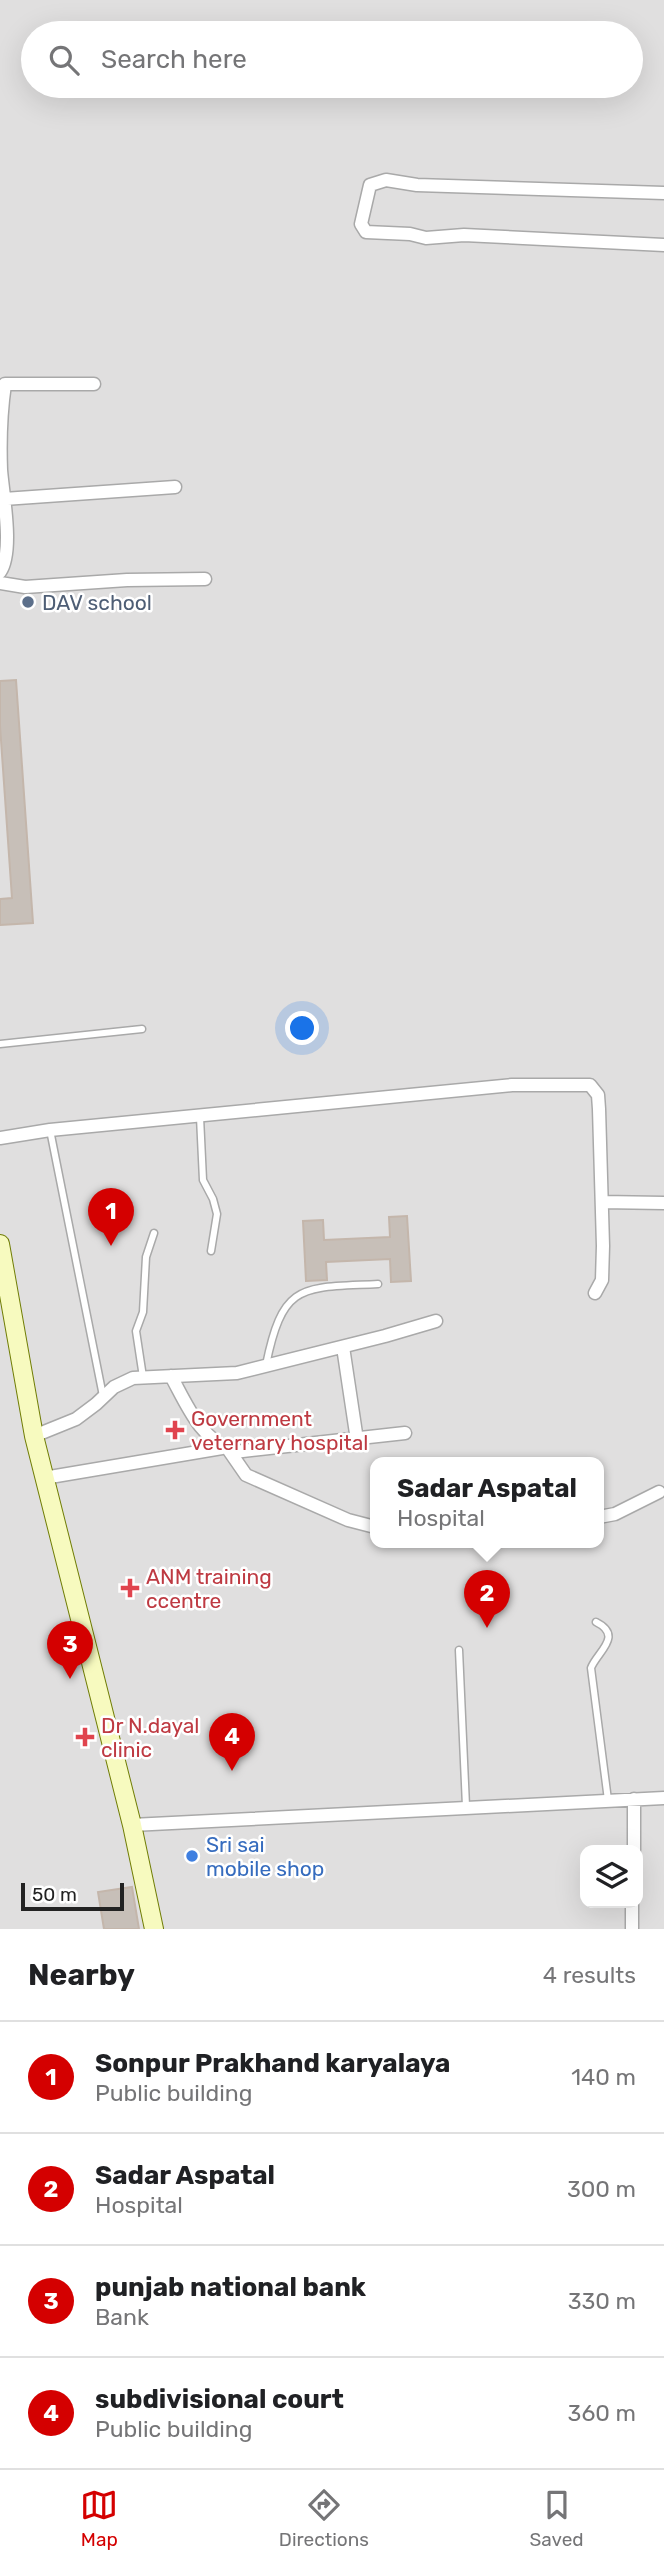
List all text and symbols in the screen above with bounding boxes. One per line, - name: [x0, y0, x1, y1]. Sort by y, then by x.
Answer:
- search box: [21, 21, 643, 98]
- icon: search: [45, 41, 83, 79]
- text: Search here: [101, 44, 247, 75]
- place label: DAV school: [42, 590, 152, 615]
- marker: DAV school: [20, 594, 36, 610]
- your location: [285, 1011, 319, 1045]
- pin: 1: [88, 1188, 134, 1246]
- place label: Government veternary hospital: [191, 1406, 368, 1455]
- marker: Government veternary hospital: [165, 1420, 185, 1440]
- popup: [370, 1457, 604, 1548]
- text: Sadar Aspatal: [397, 1473, 577, 1504]
- text: Hospital: [397, 1504, 485, 1532]
- place label: ANM training ccentre: [146, 1564, 272, 1613]
- pin: 2: [464, 1570, 510, 1628]
- marker: ANM training ccentre: [120, 1578, 140, 1598]
- pin: 3: [47, 1621, 93, 1679]
- place label: Dr N.dayal clinic: [101, 1713, 199, 1762]
- pin: 4: [209, 1713, 255, 1771]
- marker: Dr N.dayal clinic: [75, 1727, 95, 1747]
- place label: Sri sai mobile shop: [206, 1832, 324, 1881]
- map controls: [580, 1845, 643, 1908]
- button: layers: [580, 1845, 643, 1908]
- marker: Sri sai mobile shop: [184, 1848, 200, 1864]
- scale bar: [21, 1880, 124, 1912]
- text: 50 m: [32, 1883, 77, 1906]
- text: Nearby: [28, 1957, 135, 1993]
- text: 4 results: [543, 1961, 636, 1989]
- text: Sonpur Prakhand karyalaya: [95, 2048, 450, 2079]
- text: 1: [45, 2063, 57, 2091]
- text: 140 m: [571, 2063, 636, 2091]
- text: Public building: [95, 2079, 252, 2107]
- text: Sadar Aspatal: [95, 2160, 275, 2191]
- text: 2: [44, 2175, 58, 2203]
- text: 300 m: [567, 2175, 636, 2203]
- text: Hospital: [95, 2191, 183, 2219]
- text: punjab national bank: [95, 2272, 366, 2303]
- text: 3: [43, 2287, 59, 2315]
- text: 330 m: [568, 2287, 636, 2315]
- text: Bank: [95, 2303, 149, 2331]
- text: subdivisional court: [95, 2384, 344, 2415]
- text: 4: [43, 2399, 59, 2427]
- text: 360 m: [568, 2399, 636, 2427]
- text: Public building: [95, 2415, 252, 2443]
- tab: Map: [80, 2486, 118, 2551]
- tab: Directions: [279, 2486, 369, 2551]
- tab: Saved: [529, 2486, 584, 2551]

